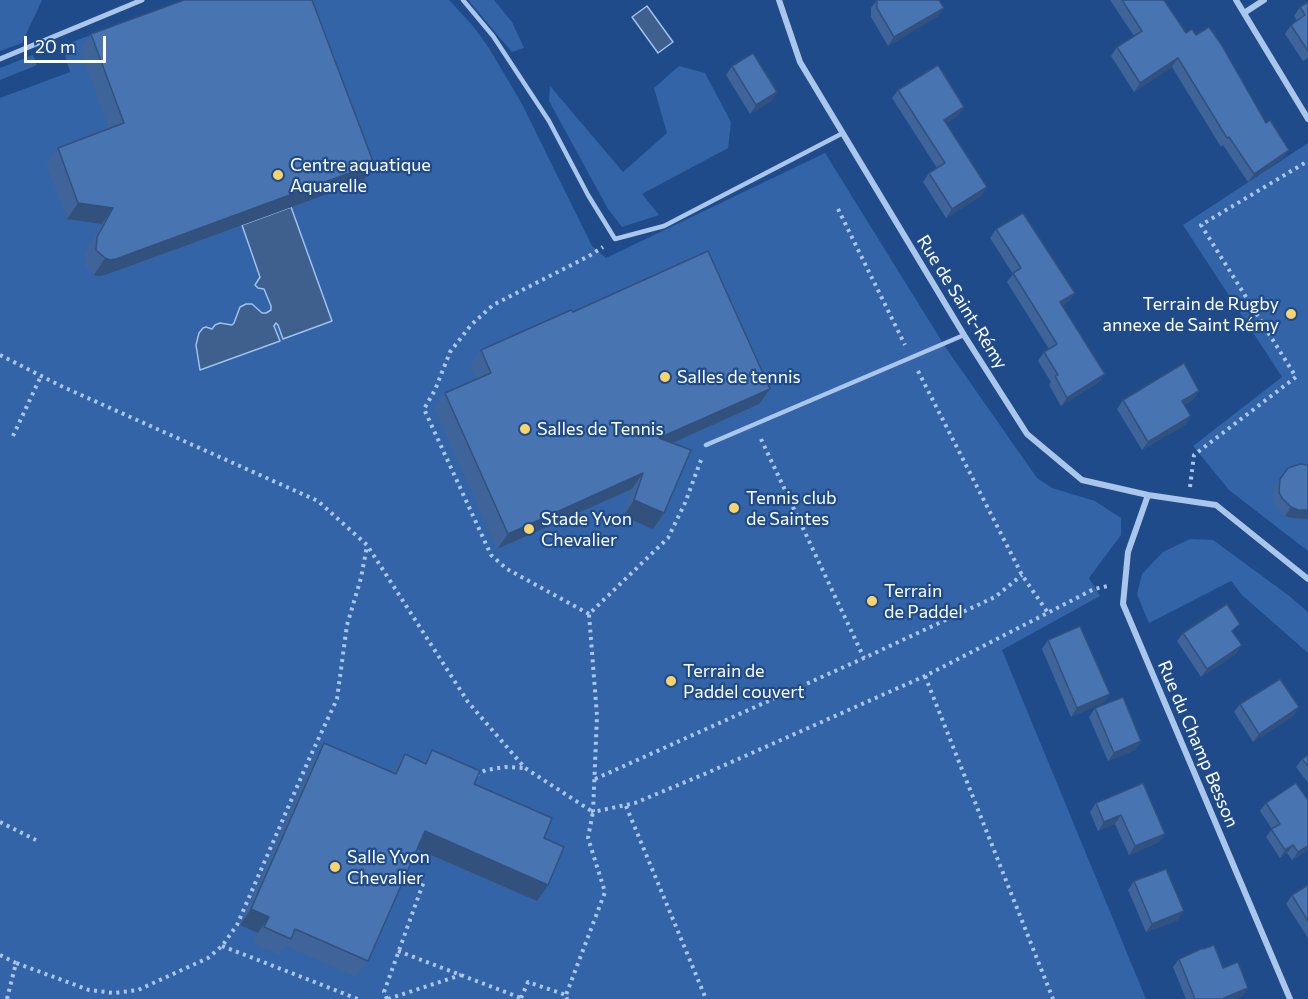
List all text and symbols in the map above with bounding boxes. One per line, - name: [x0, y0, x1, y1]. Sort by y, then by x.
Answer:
- scale bar: [27, 24, 110, 62]
- text: 20 m: [35, 35, 76, 57]
- place label: Centre aquatique Aquarelle: [290, 154, 431, 196]
- marker: Centre aquatique Aquarelle: [271, 168, 285, 182]
- street label: Rue de Saint-Rémy: [912, 231, 1012, 373]
- place label: Terrain de Rugby annexe de Saint Rémy: [1102, 293, 1279, 336]
- marker: Terrain de Rugby annexe de Saint Rémy: [1284, 307, 1298, 321]
- place label: Salles de tennis: [677, 366, 801, 388]
- marker: Salles de tennis: [658, 370, 672, 384]
- place label: Salles de Tennis: [537, 418, 664, 440]
- marker: Salles de Tennis: [518, 422, 532, 436]
- place label: Tennis club de Saintes: [746, 487, 837, 530]
- marker: Tennis club de Saintes: [727, 501, 741, 515]
- place label: Stade Yvon Chevalier: [541, 508, 632, 550]
- marker: Stade Yvon Chevalier: [522, 522, 536, 536]
- place label: Terrain de Paddel: [884, 580, 963, 622]
- marker: Terrain de Paddel: [865, 594, 879, 608]
- street label: Rue du Champ Besson: [1153, 657, 1243, 831]
- place label: Terrain de Paddel couvert: [683, 660, 805, 702]
- marker: Terrain de Paddel couvert: [664, 674, 678, 688]
- place label: Salle Yvon Chevalier: [347, 846, 430, 888]
- marker: Salle Yvon Chevalier: [328, 860, 342, 874]

